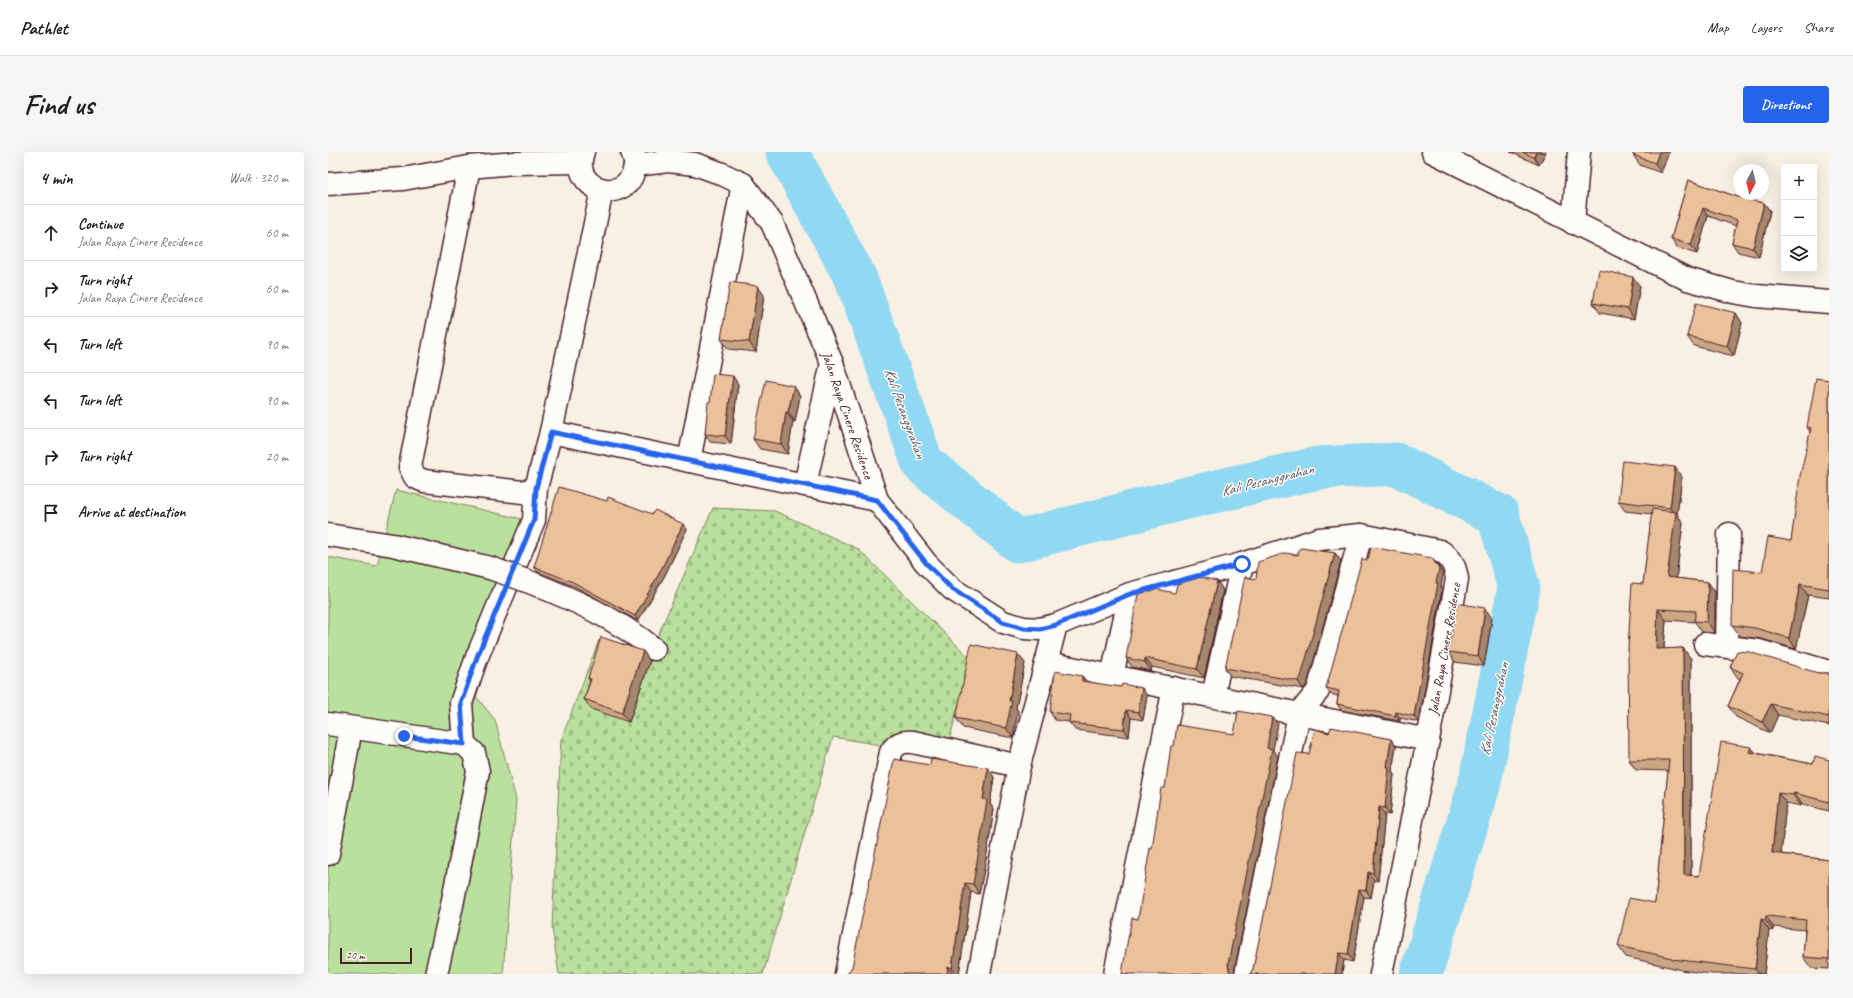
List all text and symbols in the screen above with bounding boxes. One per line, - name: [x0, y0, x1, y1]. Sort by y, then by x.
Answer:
- text: Pathlet: [20, 16, 68, 40]
- text: Map: [1707, 19, 1729, 36]
- text: Layers: [1751, 19, 1782, 36]
- text: Share: [1804, 19, 1833, 36]
- button: Directions: [1743, 86, 1829, 123]
- text: Find us: [24, 87, 94, 122]
- north arrow: [1733, 164, 1769, 200]
- map controls: [1781, 164, 1817, 272]
- button: +: [1781, 164, 1817, 200]
- text: 4 min: [40, 168, 73, 189]
- text: Walk · 320 m: [229, 170, 288, 186]
- button: −: [1781, 200, 1817, 236]
- text: Continue: [78, 215, 123, 234]
- icon: ahead: [40, 222, 62, 244]
- text: 60 m: [266, 225, 288, 241]
- text: Jalan Raya Cinere Residence: [78, 234, 202, 250]
- button: layers: [1781, 236, 1817, 272]
- text: Turn right: [78, 271, 131, 290]
- icon: right: [40, 278, 62, 300]
- text: 60 m: [266, 281, 288, 297]
- text: Jalan Raya Cinere Residence: [78, 290, 202, 306]
- icon: left: [40, 334, 62, 356]
- text: Turn left: [78, 335, 121, 354]
- text: 90 m: [266, 337, 288, 353]
- street label: Jalan Raya Cinere Residence: [817, 348, 878, 482]
- water label: Kali Pesanggrahan: [879, 366, 930, 462]
- icon: left: [40, 390, 62, 412]
- text: Turn left: [78, 391, 121, 410]
- text: 90 m: [266, 393, 288, 409]
- icon: right: [40, 446, 62, 468]
- text: Turn right: [78, 447, 131, 466]
- text: 20 m: [266, 449, 288, 465]
- water label: Kali Pesanggrahan: [1219, 460, 1316, 501]
- icon: arrive: [40, 502, 62, 524]
- text: Arrive at destination: [78, 503, 185, 522]
- route start: [1233, 555, 1251, 573]
- street label: Jalan Raya Cinere Residence: [1424, 580, 1465, 717]
- water label: Kali Pesanggrahan: [1475, 660, 1514, 757]
- route end: [395, 727, 413, 745]
- scale bar: [340, 946, 412, 965]
- text: 20 m: [346, 948, 365, 962]

